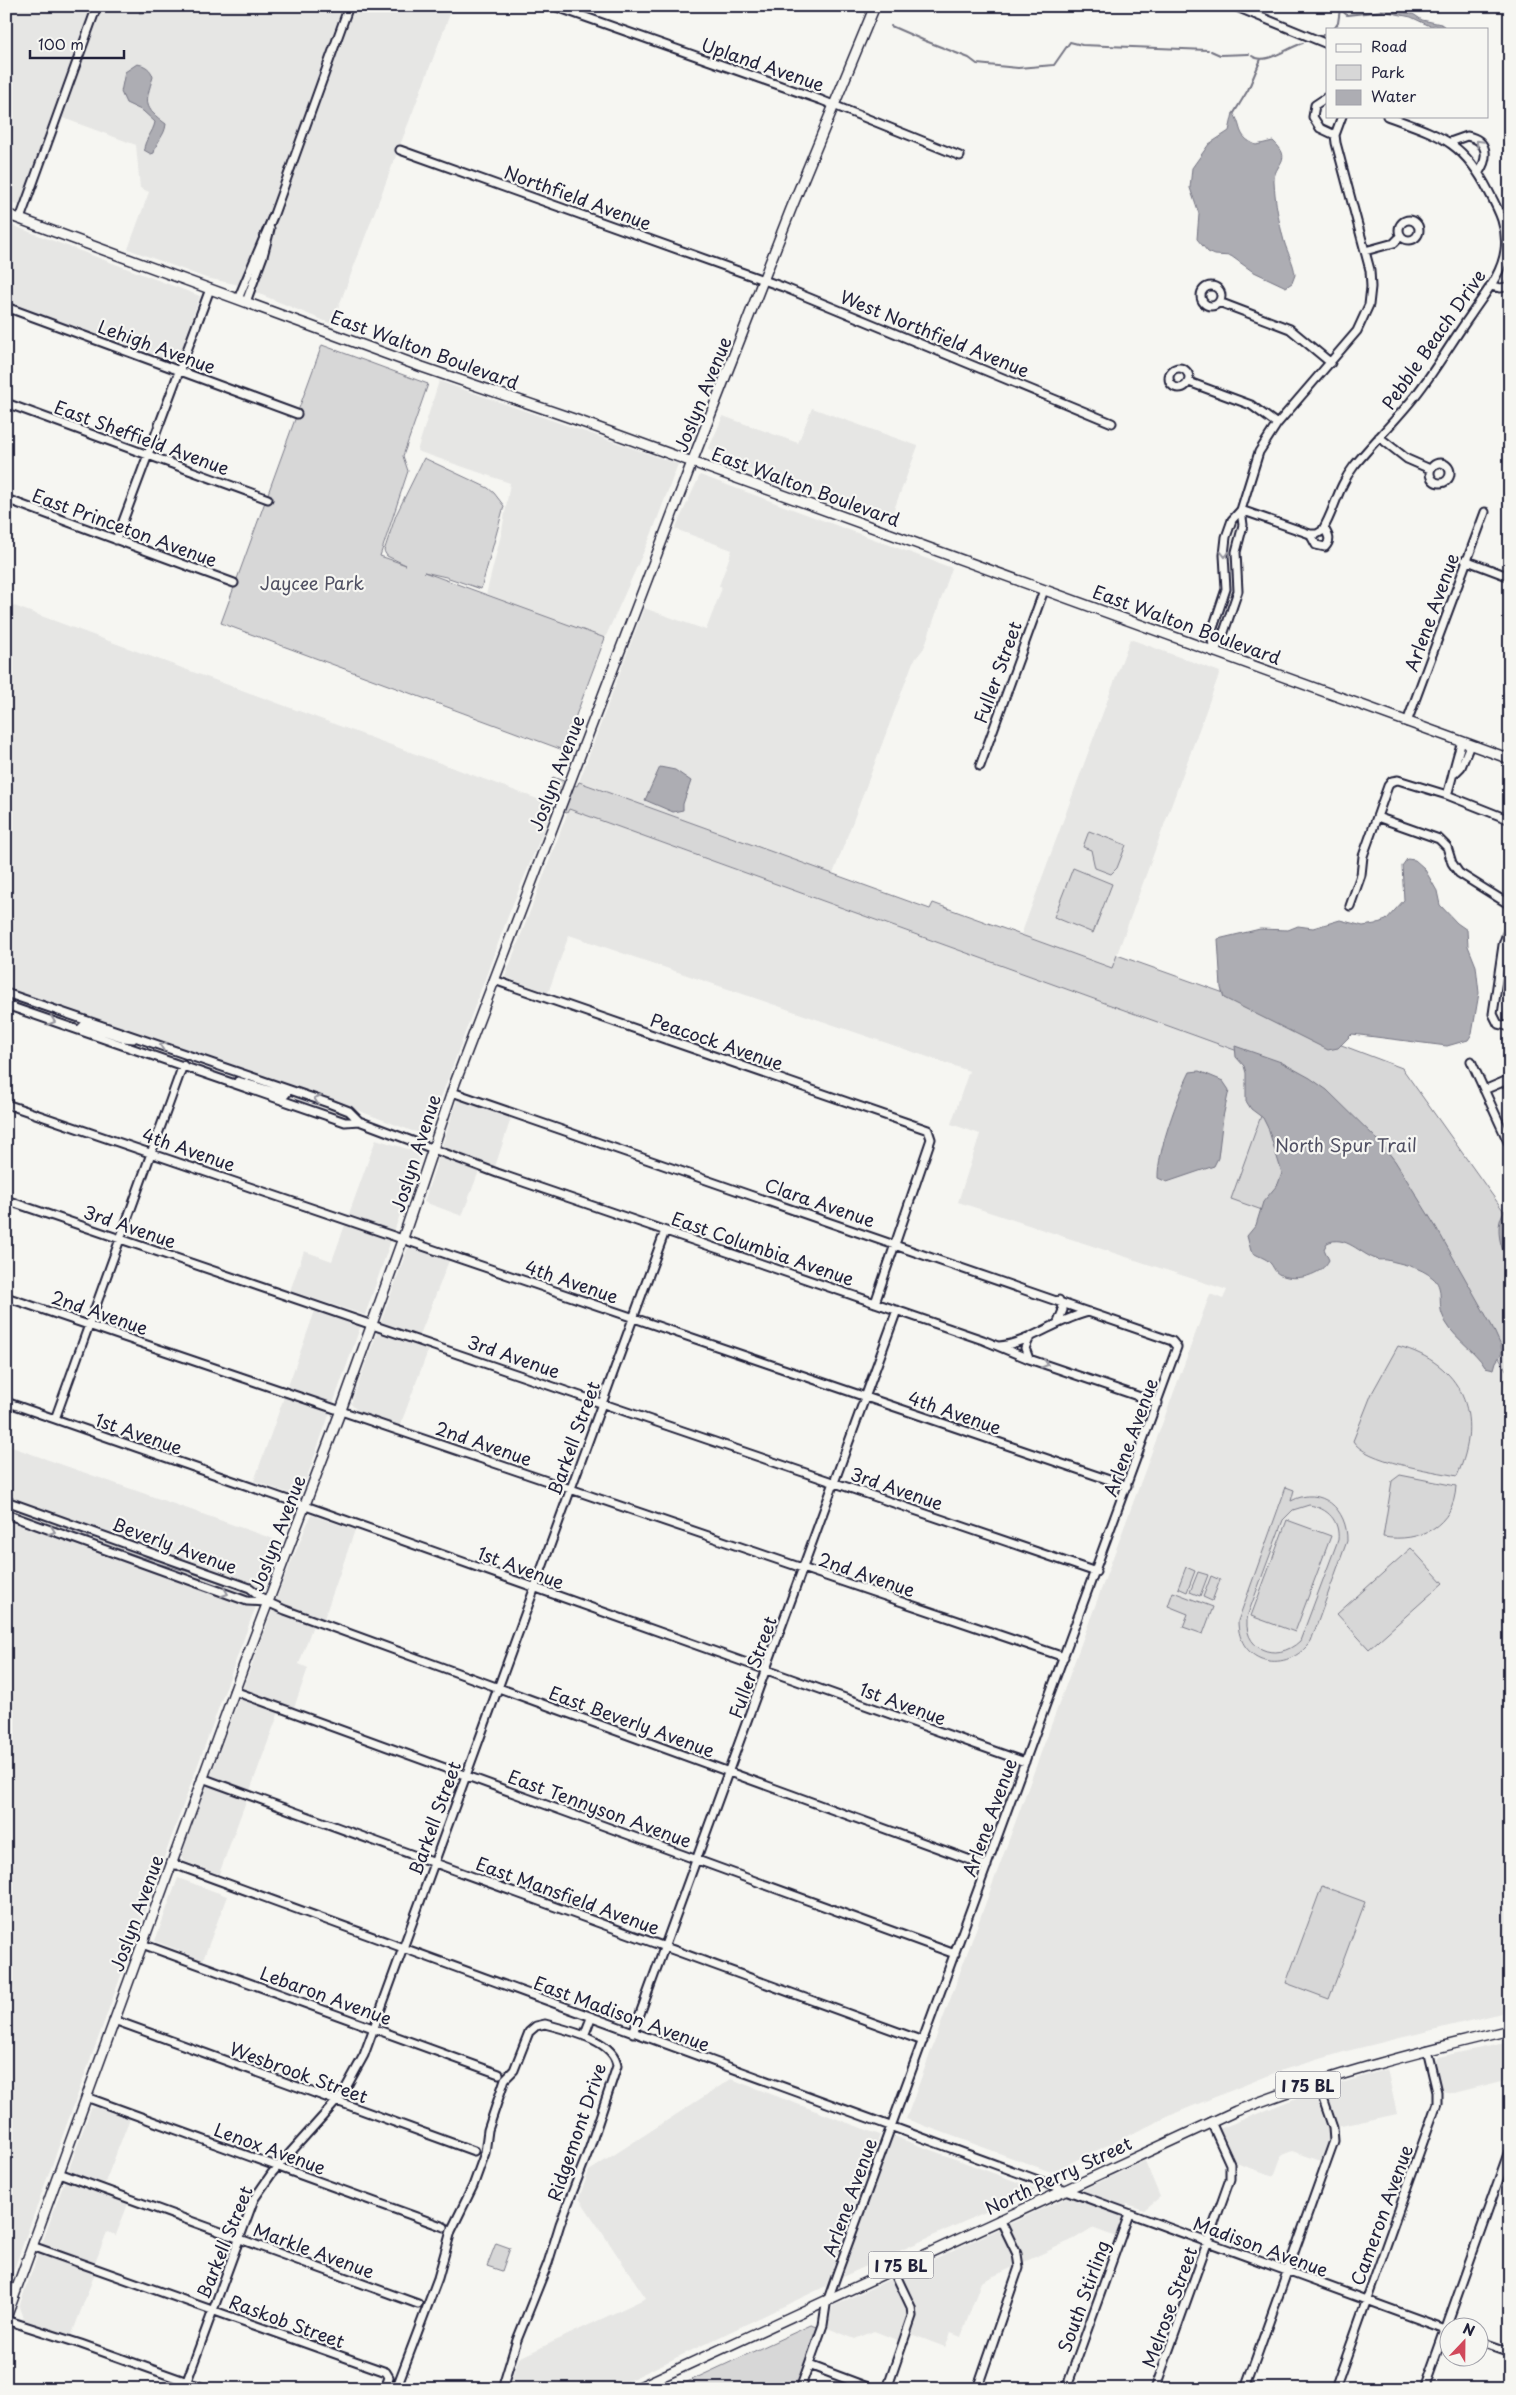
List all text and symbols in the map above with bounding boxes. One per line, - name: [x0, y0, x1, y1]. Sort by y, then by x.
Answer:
- scale bar: [30, 28, 124, 60]
- legend: [1326, 28, 1488, 118]
- street label: Upland Avenue: [698, 30, 828, 98]
- text: 100 m: [38, 32, 84, 55]
- text: Road: [1371, 34, 1407, 57]
- text: Park: [1371, 60, 1405, 83]
- text: Water: [1371, 84, 1416, 107]
- one-way arrow: [1476, 140, 1485, 149]
- street label: Northfield Avenue: [501, 158, 656, 236]
- street label: Pebble Beach Drive: [1374, 263, 1492, 415]
- street label: West Northfield Avenue: [836, 283, 1034, 383]
- street label: East Walton Boulevard: [327, 302, 523, 396]
- street label: Lehigh Avenue: [94, 312, 220, 380]
- street label: Joslyn Avenue: [667, 332, 737, 456]
- street label: East Sheffield Avenue: [51, 393, 233, 481]
- street label: East Walton Boulevard: [708, 439, 904, 533]
- street label: East Princeton Avenue: [29, 481, 221, 573]
- street label: Arlene Avenue: [1397, 549, 1465, 675]
- one-way arrow: [1220, 550, 1230, 558]
- park label: Jaycee Park: [260, 569, 364, 596]
- street label: East Walton Boulevard: [1089, 577, 1285, 671]
- street label: Fuller Street: [966, 617, 1028, 727]
- street label: Joslyn Avenue: [521, 711, 591, 835]
- street label: Peacock Avenue: [647, 1006, 787, 1076]
- one-way arrow: [48, 1015, 56, 1025]
- one-way arrow: [159, 1042, 168, 1052]
- street label: Joslyn Avenue: [383, 1091, 447, 1215]
- one-way arrow: [313, 1095, 321, 1105]
- street label: 4th Avenue: [139, 1120, 239, 1178]
- park label: North Spur Trail: [1275, 1131, 1417, 1158]
- street label: Clara Avenue: [761, 1171, 879, 1234]
- street label: 3rd Avenue: [80, 1198, 180, 1255]
- street label: East Columbia Avenue: [668, 1204, 858, 1292]
- street label: 4th Avenue: [522, 1252, 622, 1310]
- street label: 2nd Avenue: [48, 1283, 152, 1341]
- street label: 3rd Avenue: [464, 1328, 564, 1385]
- one-way arrow: [1040, 1358, 1048, 1368]
- street label: Arlene Avenue: [1096, 1374, 1164, 1500]
- street label: Barkell Street: [540, 1377, 606, 1499]
- street label: 4th Avenue: [905, 1383, 1005, 1441]
- street label: 1st Avenue: [92, 1405, 186, 1461]
- street label: 2nd Avenue: [432, 1414, 536, 1472]
- street label: 3rd Avenue: [847, 1460, 947, 1517]
- street label: Joslyn Avenue: [242, 1471, 312, 1595]
- street label: Beverly Avenue: [109, 1510, 241, 1580]
- one-way arrow: [47, 1525, 56, 1535]
- street label: 1st Avenue: [474, 1539, 568, 1595]
- street label: 2nd Avenue: [815, 1545, 919, 1603]
- one-way arrow: [220, 1587, 229, 1597]
- street label: Fuller Street: [721, 1612, 783, 1722]
- street label: 1st Avenue: [856, 1675, 950, 1731]
- street label: East Beverly Avenue: [545, 1678, 719, 1764]
- street label: Arlene Avenue: [955, 1754, 1023, 1880]
- street label: Barkell Street: [401, 1757, 467, 1879]
- street label: East Tennyson Avenue: [504, 1762, 696, 1854]
- street label: East Mansfield Avenue: [472, 1849, 664, 1941]
- street label: Joslyn Avenue: [102, 1851, 170, 1975]
- street label: Lebaron Avenue: [256, 1959, 396, 2031]
- street label: East Madison Avenue: [530, 1969, 714, 2057]
- street label: Wesbrook Street: [226, 2035, 372, 2109]
- street label: Ridgemont Drive: [540, 2059, 612, 2205]
- road number: I 75 BL: [1276, 2072, 1340, 2098]
- street label: Lenox Avenue: [210, 2115, 330, 2181]
- street label: North Perry Street: [980, 2129, 1136, 2221]
- street label: Arlene Avenue: [815, 2134, 883, 2260]
- street label: Cameron Avenue: [1343, 2141, 1419, 2289]
- street label: Barkell Street: [189, 2182, 259, 2302]
- street label: Madison Avenue: [1190, 2209, 1332, 2283]
- street label: Markle Avenue: [250, 2216, 378, 2284]
- street label: South Stirling: [1050, 2236, 1116, 2356]
- street label: Melrose Street: [1135, 2243, 1203, 2371]
- road number: I 75 BL: [868, 2252, 934, 2278]
- street label: Raskob Street: [225, 2288, 349, 2354]
- north arrow: [1438, 2318, 1488, 2368]
- text: N: [1460, 2318, 1478, 2341]

